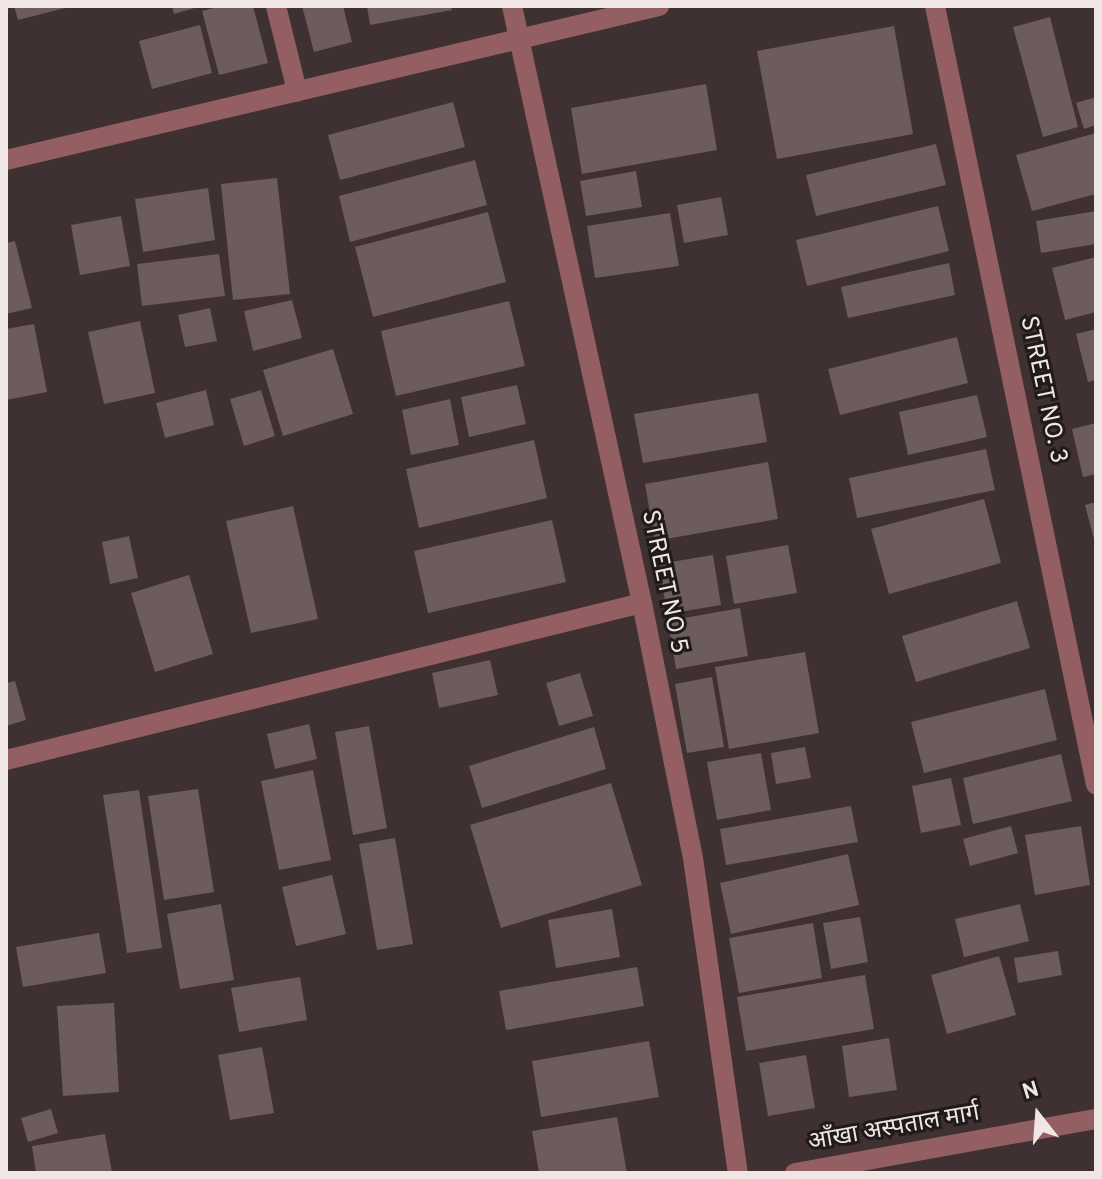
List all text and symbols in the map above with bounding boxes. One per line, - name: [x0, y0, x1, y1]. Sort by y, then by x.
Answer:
- street label: STREET NO. 3: [1012, 313, 1072, 467]
- street label: STREET NO 5: [634, 507, 692, 657]
- north arrow: [998, 1075, 1078, 1155]
- text: N: [1019, 1076, 1042, 1107]
- street label: आँखा अस्पताल मार्ग: [806, 1100, 982, 1158]

